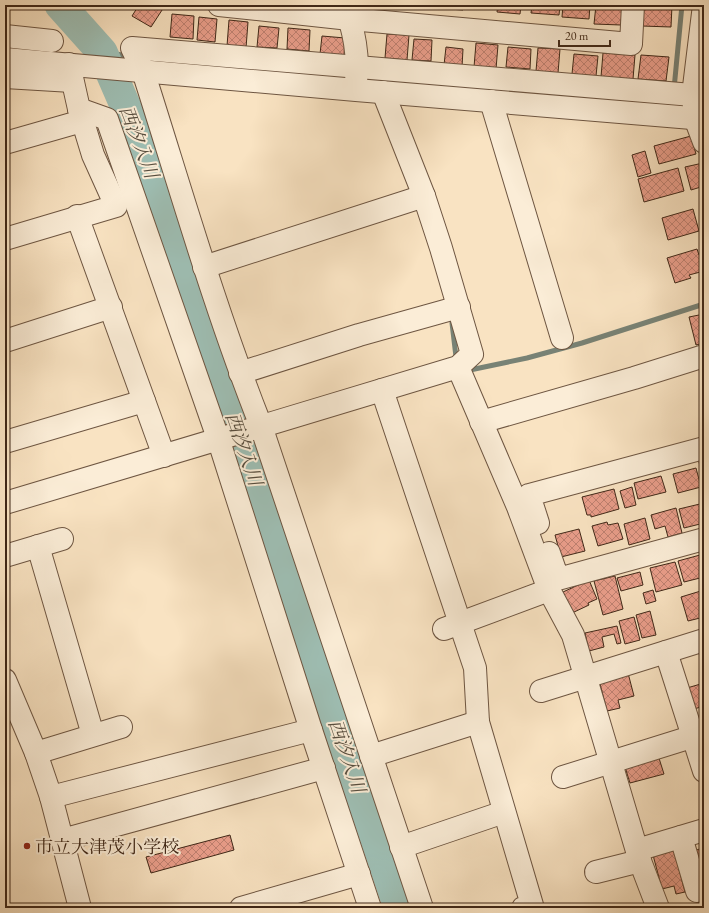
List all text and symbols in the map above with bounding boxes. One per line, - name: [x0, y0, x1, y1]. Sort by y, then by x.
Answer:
- scale bar: [559, 22, 610, 48]
- text: 20 m: [565, 28, 589, 44]
- water label: 西汐入川: [114, 102, 165, 184]
- water label: 西汐入川: [220, 409, 269, 491]
- water label: 西汐入川: [323, 716, 372, 798]
- place label: 市立大津茂小学校: [35, 835, 179, 858]
- marker: 市立大津茂小学校: [22, 841, 32, 851]

